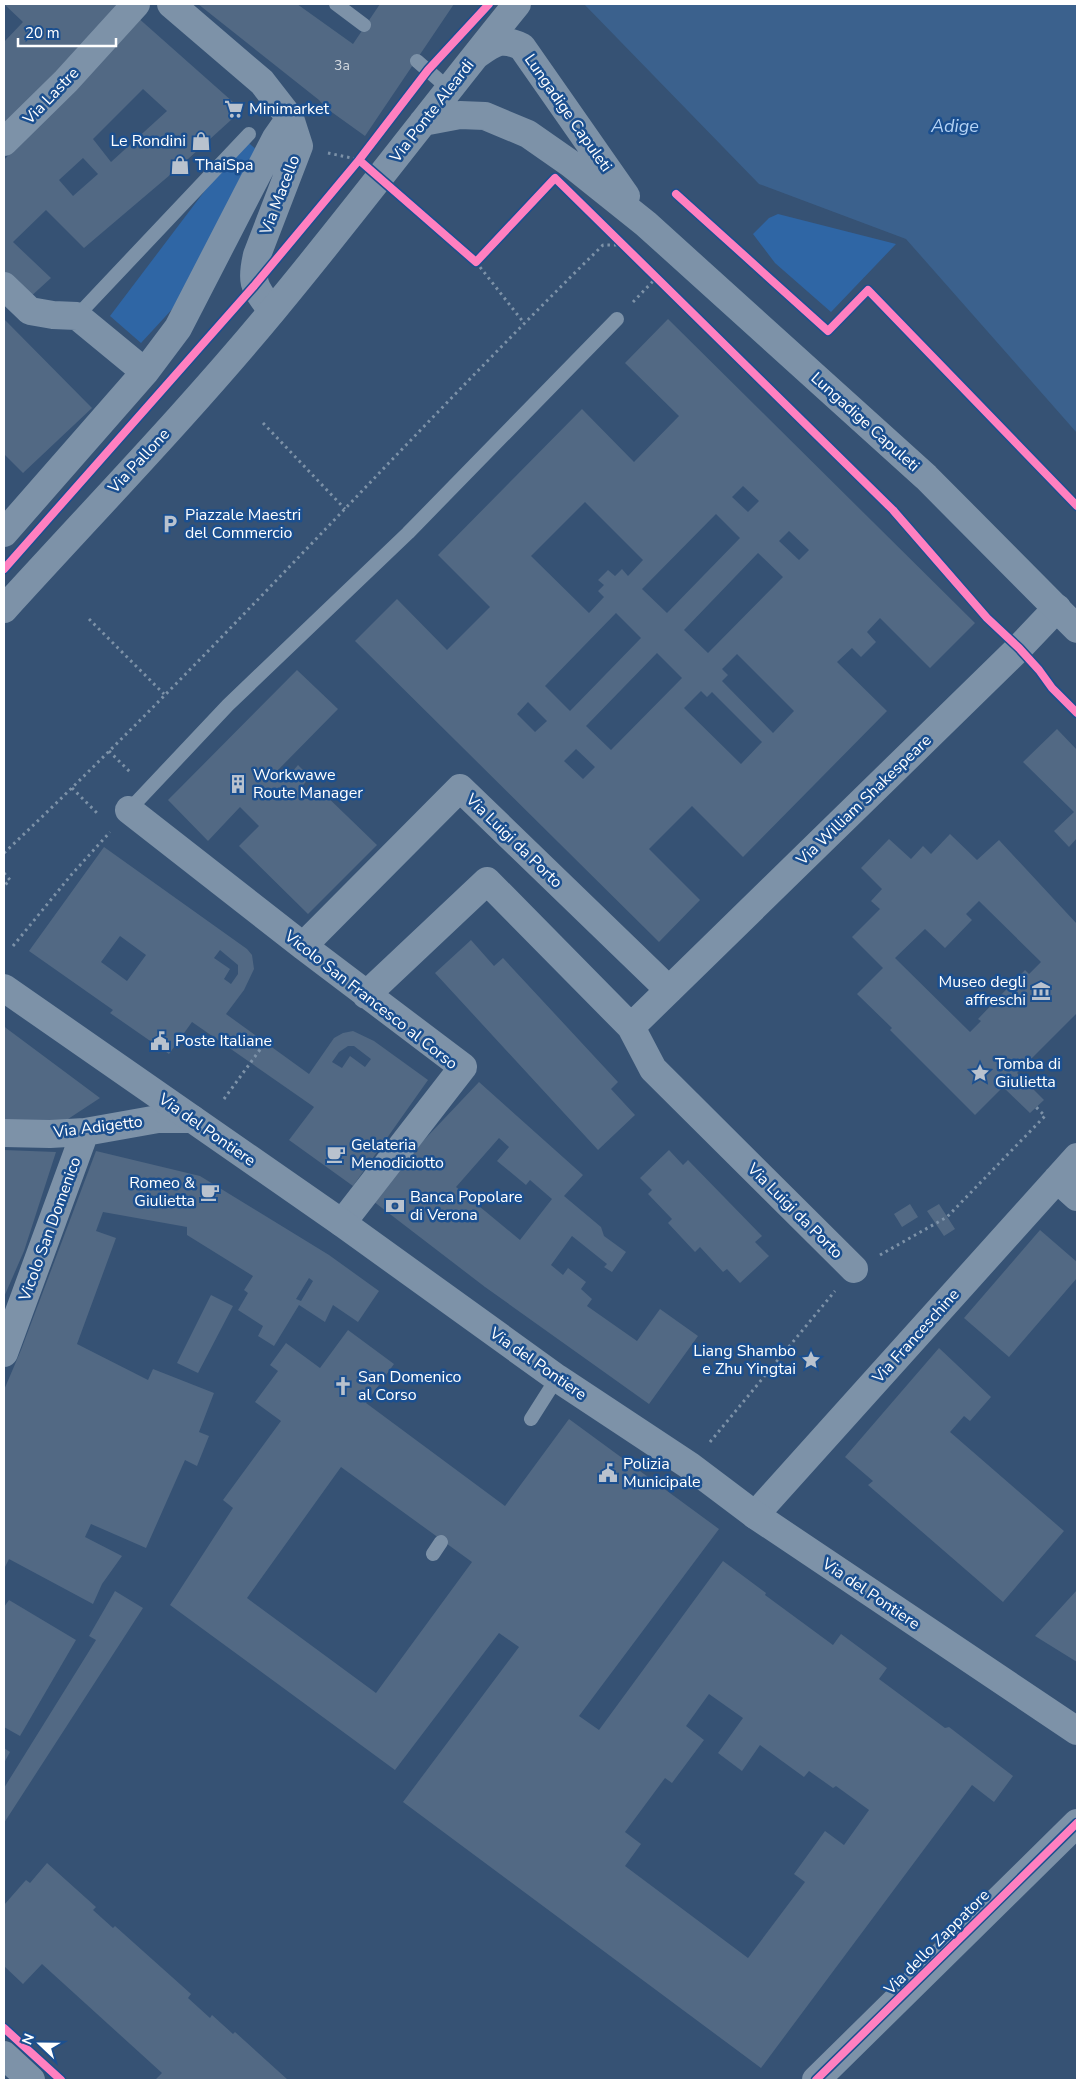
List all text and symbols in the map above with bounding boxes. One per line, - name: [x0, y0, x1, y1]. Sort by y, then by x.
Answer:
- scale bar: [18, 15, 115, 47]
- text: 20 m: [25, 23, 60, 43]
- street label: Lungadige Capuleti: [519, 50, 617, 176]
- street label: Via Ponte Aleardi: [384, 55, 479, 168]
- house number: 3a: [334, 56, 350, 75]
- street label: Via Lastre: [17, 63, 84, 130]
- supermarket icon: Minimarket: [223, 98, 245, 120]
- place label: Minimarket: [249, 98, 329, 120]
- water label: Adige: [930, 114, 979, 138]
- place label: Le Rondini: [110, 130, 186, 152]
- shop icon: Le Rondini: [190, 130, 212, 152]
- street label: Via Macello: [254, 152, 305, 239]
- shop icon: ThaiSpa: [169, 154, 191, 176]
- place label: ThaiSpa: [195, 154, 254, 176]
- street label: Lungadige Capuleti: [806, 367, 924, 477]
- street label: Via Pallone: [102, 424, 175, 499]
- place label: Piazzale Maestri del Commercio: [185, 504, 301, 544]
- parking icon: Piazzale Maestri del Commercio: [159, 513, 181, 535]
- street label: Via William Shakespeare: [791, 730, 936, 871]
- place label: Workwawe Route Manager: [253, 764, 363, 804]
- building icon: Workwawe Route Manager: [227, 773, 249, 795]
- street label: Via Luigi da Porto: [460, 788, 567, 893]
- street label: Vicolo San Francesco al Corso: [279, 925, 462, 1075]
- place label: Museo degli affreschi: [938, 971, 1026, 1011]
- museum icon: Museo degli affreschi: [1030, 980, 1052, 1002]
- public building icon: Poste Italiane: [149, 1030, 171, 1052]
- place label: Poste Italiane: [175, 1030, 272, 1052]
- place label: Tomba di Giulietta: [995, 1053, 1061, 1093]
- place icon: Tomba di Giulietta: [969, 1062, 991, 1084]
- street label: Via del Pontiere: [153, 1088, 260, 1172]
- street label: Via Adigetto: [51, 1111, 144, 1144]
- place label: Gelateria Menodiciotto: [351, 1134, 444, 1174]
- cafe icon: Gelateria Menodiciotto: [325, 1143, 347, 1165]
- street label: Vicolo San Domenico: [13, 1154, 86, 1305]
- street label: Via Luigi da Porto: [742, 1158, 848, 1264]
- place label: Romeo & Giulietta: [129, 1172, 195, 1212]
- cafe icon: Romeo & Giulietta: [199, 1181, 221, 1203]
- place label: Banca Popolare di Verona: [410, 1186, 523, 1226]
- bank icon: Banca Popolare di Verona: [384, 1195, 406, 1217]
- street label: Via Franceschine: [867, 1284, 964, 1389]
- street label: Via del Pontiere: [484, 1322, 591, 1406]
- place label: Liang Shambo e Zhu Yingtai: [693, 1340, 796, 1380]
- place icon: Liang Shambo e Zhu Yingtai: [800, 1349, 822, 1371]
- place label: San Domenico al Corso: [358, 1366, 462, 1406]
- church icon: San Domenico al Corso: [332, 1375, 354, 1397]
- place label: Polizia Municipale: [623, 1453, 701, 1493]
- public building icon: Polizia Municipale: [597, 1462, 619, 1484]
- street label: Via del Pontiere: [817, 1553, 924, 1635]
- street label: Via dello Zappatore: [879, 1884, 995, 2000]
- north arrow: [15, 2019, 65, 2069]
- text: N: [18, 2031, 39, 2048]

